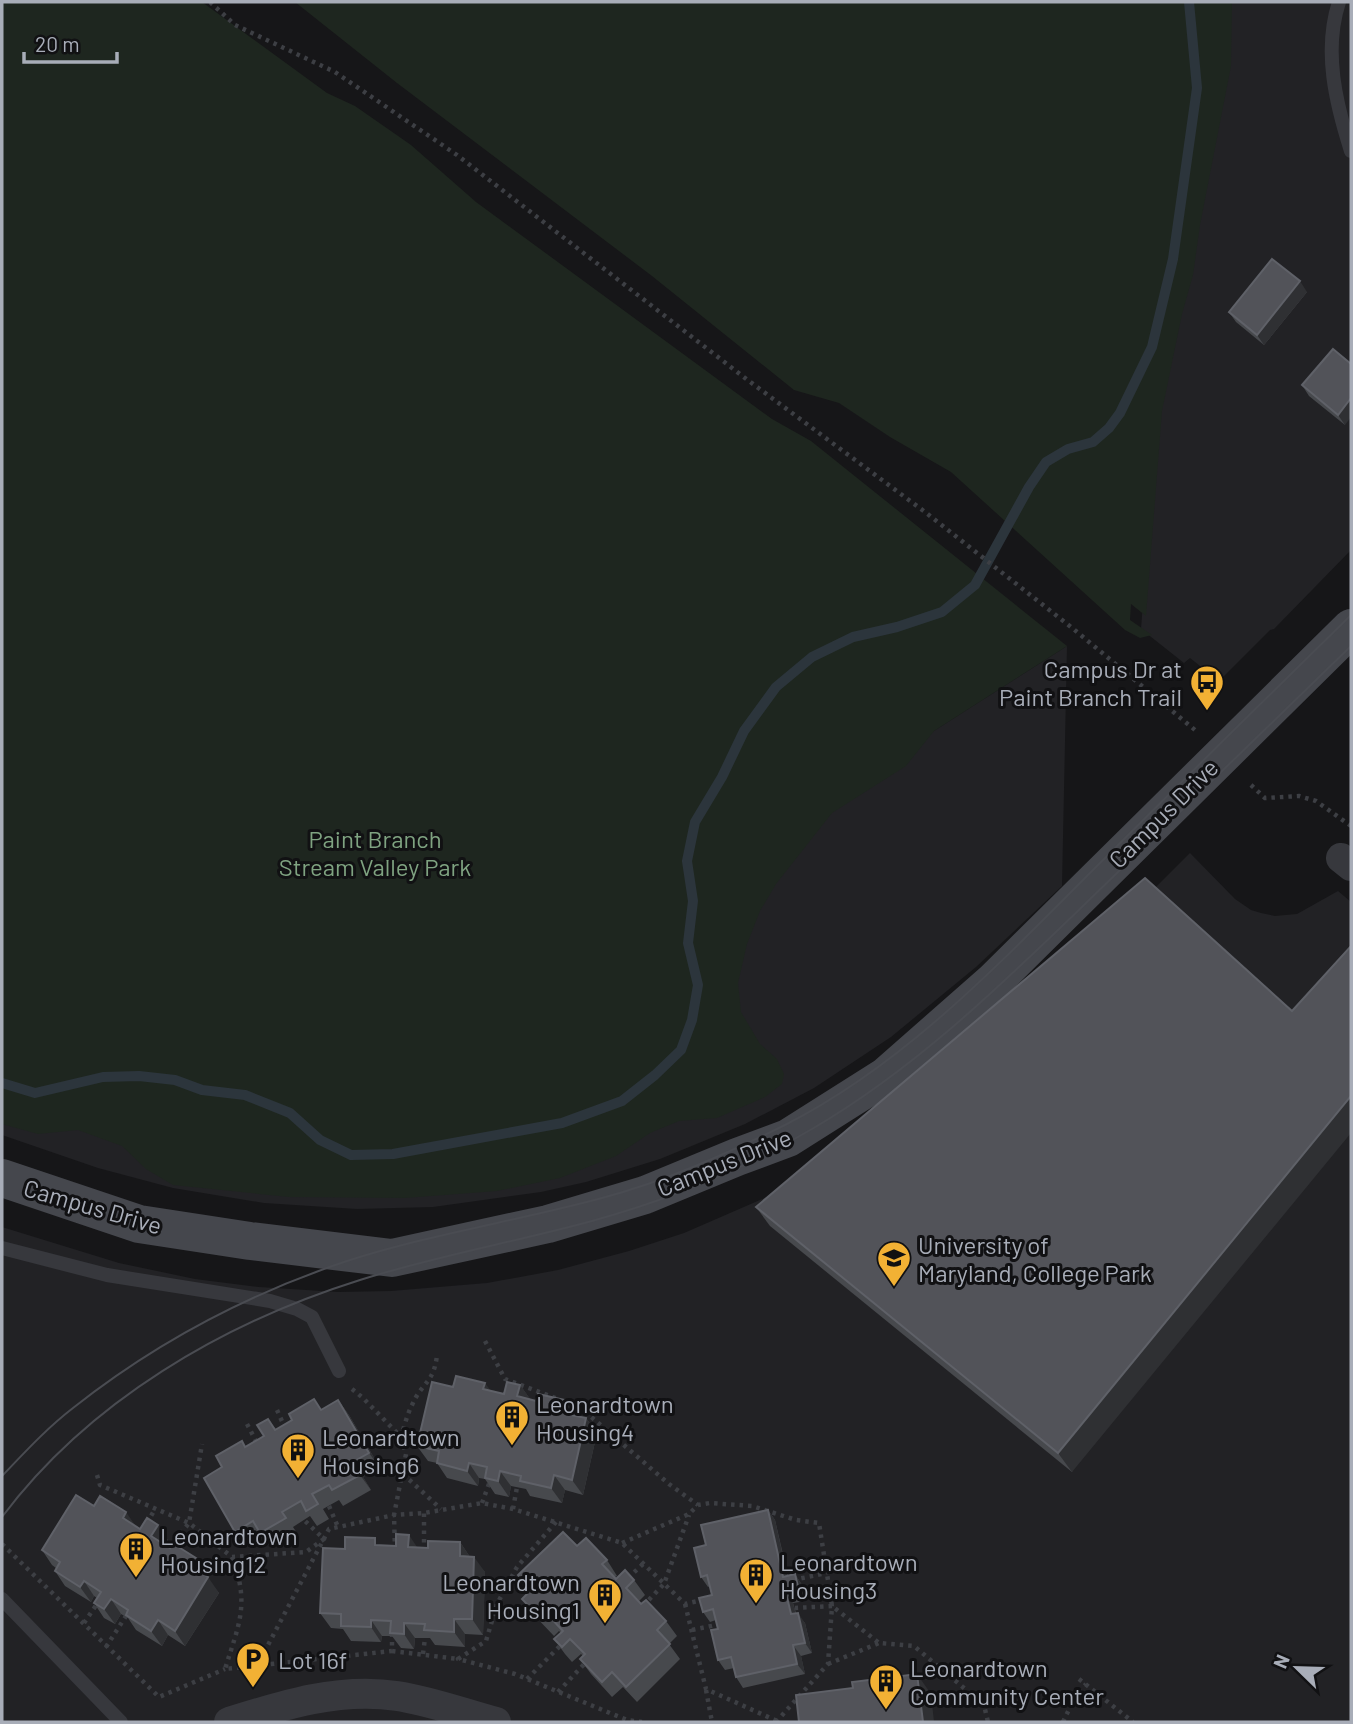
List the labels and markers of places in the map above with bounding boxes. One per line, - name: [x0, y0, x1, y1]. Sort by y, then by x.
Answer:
- place label: Campus Dr at Paint Branch Trail: [999, 654, 1182, 711]
- bus stop icon: Campus Dr at Paint Branch Trail: [1188, 663, 1226, 712]
- place label: University of Maryland, College Park: [918, 1230, 1152, 1287]
- school or university icon: University of Maryland, College Park: [875, 1239, 913, 1288]
- place label: Leonardtown Housing4: [536, 1389, 674, 1446]
- building icon: Leonardtown Housing4: [493, 1398, 531, 1447]
- place label: Leonardtown Housing6: [322, 1422, 460, 1479]
- building icon: Leonardtown Housing6: [279, 1431, 317, 1480]
- place label: Leonardtown Housing12: [160, 1521, 298, 1578]
- building icon: Leonardtown Housing12: [117, 1530, 155, 1579]
- place label: Leonardtown Housing3: [780, 1547, 918, 1604]
- building icon: Leonardtown Housing3: [737, 1556, 775, 1605]
- place label: Leonardtown Housing1: [442, 1567, 580, 1624]
- building icon: Leonardtown Housing1: [586, 1576, 624, 1625]
- parking icon: Lot 16f: [234, 1640, 272, 1689]
- place label: Lot 16f: [278, 1645, 347, 1674]
- place label: Leonardtown Community Center: [910, 1653, 1104, 1710]
- building icon: Leonardtown Community Center: [867, 1662, 905, 1711]

